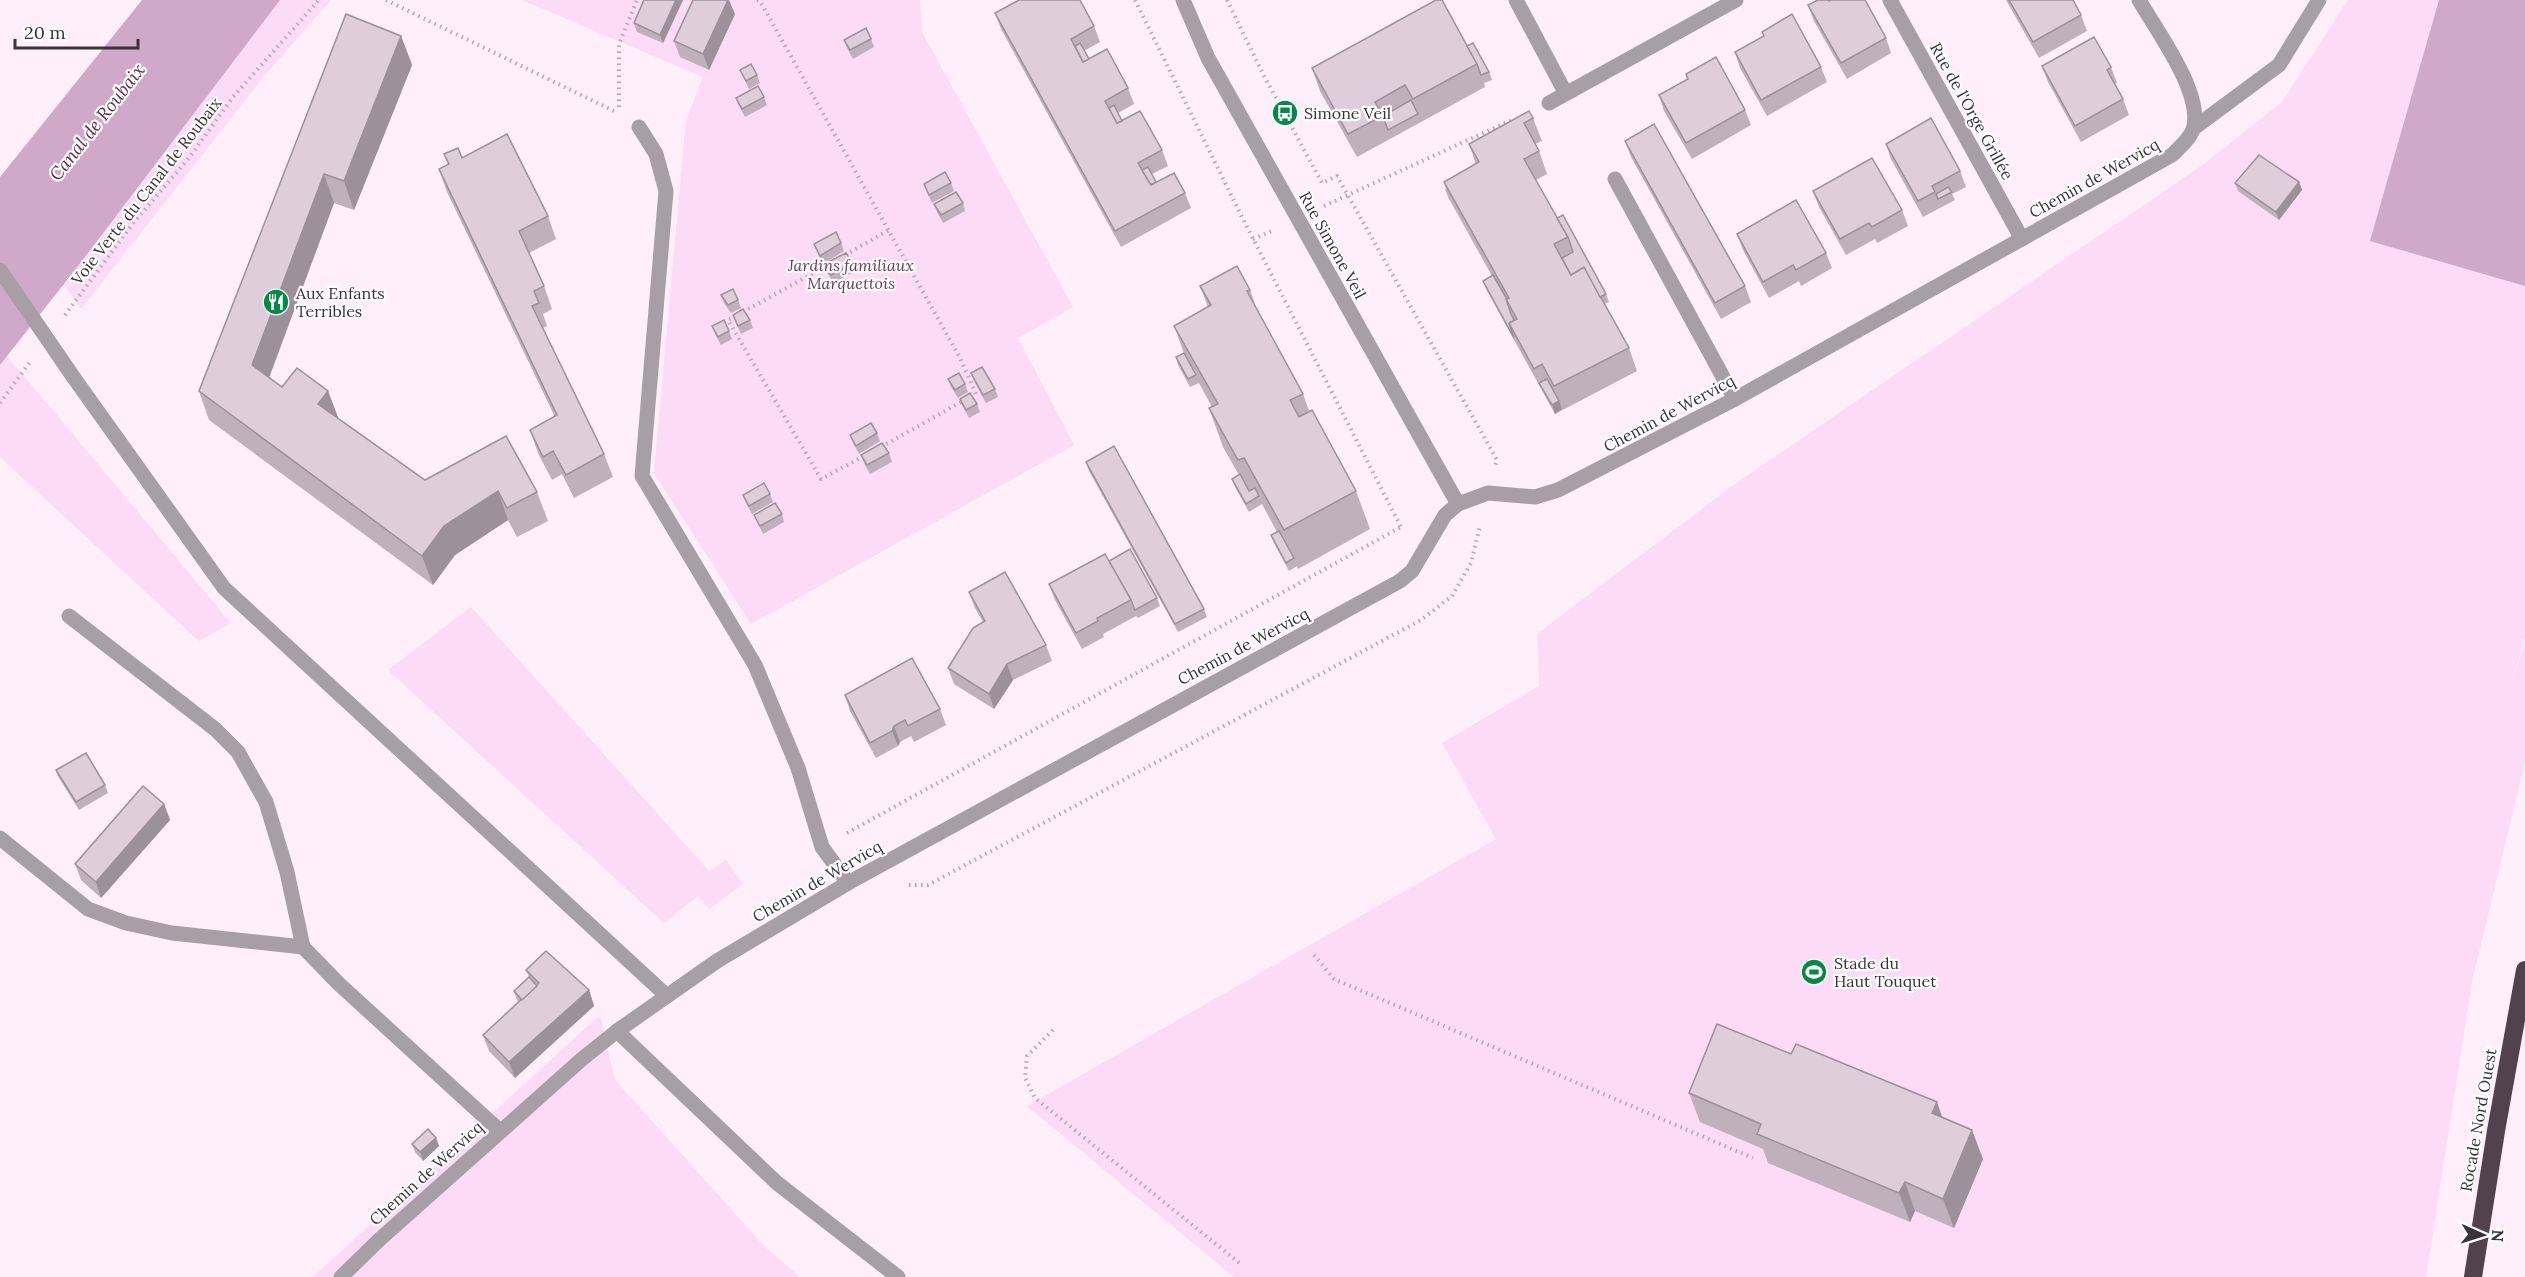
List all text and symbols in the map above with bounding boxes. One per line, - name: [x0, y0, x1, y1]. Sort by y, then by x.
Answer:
- scale bar: [15, 12, 138, 50]
- text: 20 m: [24, 21, 66, 44]
- street label: Rue de l'Orge Grillée: [1926, 39, 2018, 183]
- water label: Canal de Roubaix: [44, 59, 150, 185]
- street label: Voie Verte du Canal de Roubaix: [66, 93, 226, 289]
- bus stop icon: Simone Veil: [1270, 98, 1300, 128]
- place label: Simone Veil: [1304, 103, 1391, 123]
- street label: Chemin de Wervicq: [2025, 134, 2163, 222]
- street label: Rue Simone Veil: [1295, 188, 1371, 302]
- park label: Jardins familiaux Marquettois: [787, 255, 914, 293]
- place label: Aux Enfants Terribles: [295, 283, 385, 321]
- restaurant icon: Aux Enfants Terribles: [261, 287, 291, 317]
- street label: Chemin de Wervicq: [1600, 370, 1738, 456]
- street label: Chemin de Wervicq: [1174, 603, 1312, 689]
- street label: Chemin de Wervicq: [749, 836, 885, 926]
- place label: Stade du Haut Touquet: [1834, 953, 1937, 991]
- sports icon: Stade du Haut Touquet: [1799, 957, 1829, 987]
- street label: Rocade Nord Ouest: [2456, 1046, 2501, 1193]
- street label: Chemin de Wervicq: [365, 1117, 487, 1229]
- north arrow: [2453, 1205, 2513, 1265]
- text: N: [2488, 1229, 2508, 1242]

